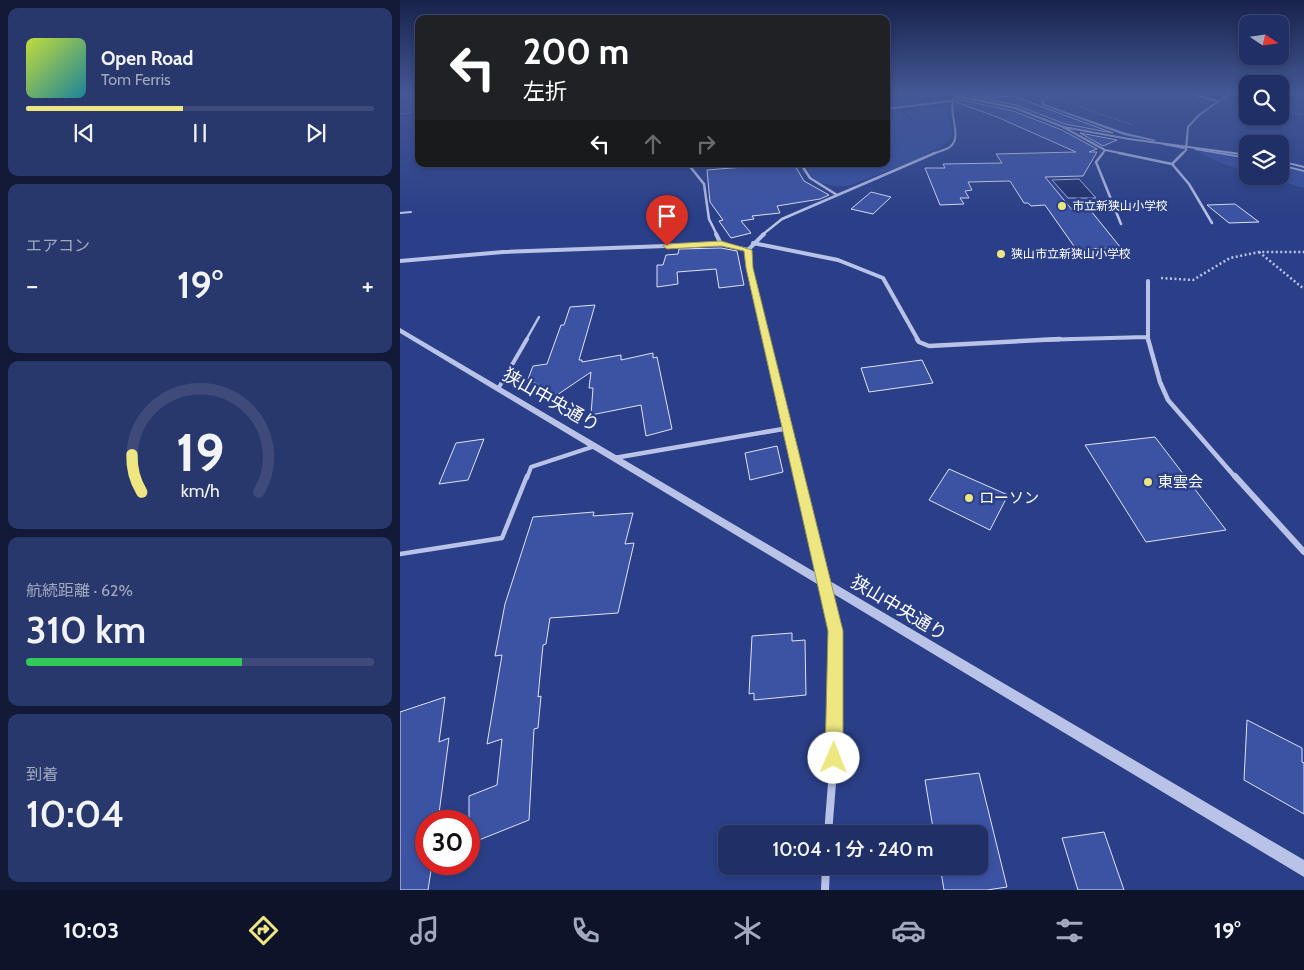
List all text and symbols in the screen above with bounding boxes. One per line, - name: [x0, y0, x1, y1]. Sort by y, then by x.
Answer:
- north arrow: [1239, 15, 1289, 65]
- map controls: [1239, 15, 1289, 185]
- text: 200 m: [523, 30, 629, 73]
- icon: left: [440, 35, 505, 100]
- text: Open Road: [101, 47, 193, 70]
- text: Tom Ferris: [101, 70, 171, 89]
- button: search: [1239, 75, 1289, 125]
- text: 左折: [523, 78, 567, 105]
- icon: previous: [70, 119, 98, 147]
- icon: pause: [186, 119, 214, 147]
- icon: next: [302, 119, 330, 147]
- icon: left: [586, 130, 614, 158]
- icon: ahead: [639, 130, 667, 158]
- icon: right: [692, 130, 720, 158]
- button: layers: [1239, 135, 1289, 185]
- pin: [646, 195, 688, 246]
- place label: 市立新狭山小学校: [1072, 198, 1168, 213]
- marker: 市立新狭山小学校: [1056, 200, 1068, 212]
- icon: arrive: [653, 202, 681, 230]
- text: エアコン: [26, 236, 90, 255]
- place label: 狭山市立新狭山小学校: [1011, 246, 1131, 261]
- marker: 狭山市立新狭山小学校: [995, 248, 1007, 260]
- text: 19°: [177, 261, 223, 308]
- text: −: [26, 268, 38, 302]
- text: +: [362, 268, 374, 302]
- street label: 狭山中央通り: [499, 363, 603, 437]
- text: 19: [176, 421, 224, 484]
- place label: 東雲会: [1158, 473, 1203, 491]
- marker: 東雲会: [1142, 476, 1154, 488]
- text: km/h: [180, 480, 220, 501]
- place label: ローソン: [979, 489, 1039, 507]
- marker: ローソン: [963, 492, 975, 504]
- street label: 狭山中央通り: [847, 571, 951, 645]
- text: 航続距離 · 62%: [26, 581, 133, 600]
- text: 310 km: [26, 606, 146, 653]
- position arrow: [807, 731, 859, 783]
- text: 到着: [26, 765, 58, 784]
- text: 10:04: [26, 790, 124, 837]
- speed limit sign: 30: [415, 810, 480, 875]
- text: 10:04 · 1 分 · 240 m: [773, 838, 933, 861]
- icon: directions: [246, 913, 281, 948]
- icon: music: [407, 913, 442, 948]
- icon: phone: [568, 913, 603, 948]
- icon: climate: [730, 913, 765, 948]
- icon: car: [891, 913, 926, 948]
- icon: filters: [1052, 913, 1087, 948]
- text: 10:03: [63, 917, 119, 944]
- text: 19°: [1214, 917, 1241, 944]

